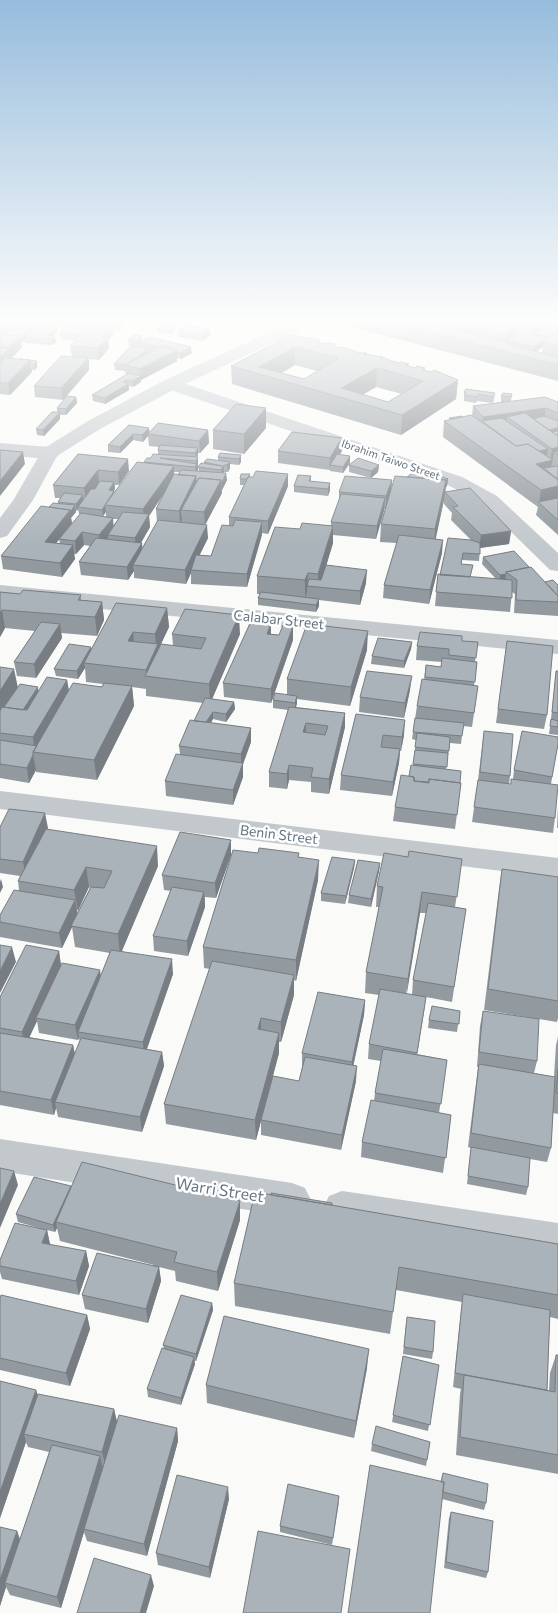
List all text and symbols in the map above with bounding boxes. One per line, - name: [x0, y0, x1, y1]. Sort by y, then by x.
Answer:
- street label: Ibrahim Taiwo Street: [340, 436, 443, 482]
- street label: Calabar Street: [233, 606, 326, 632]
- street label: Benin Street: [239, 821, 319, 847]
- street label: Warri Street: [175, 1173, 266, 1205]

